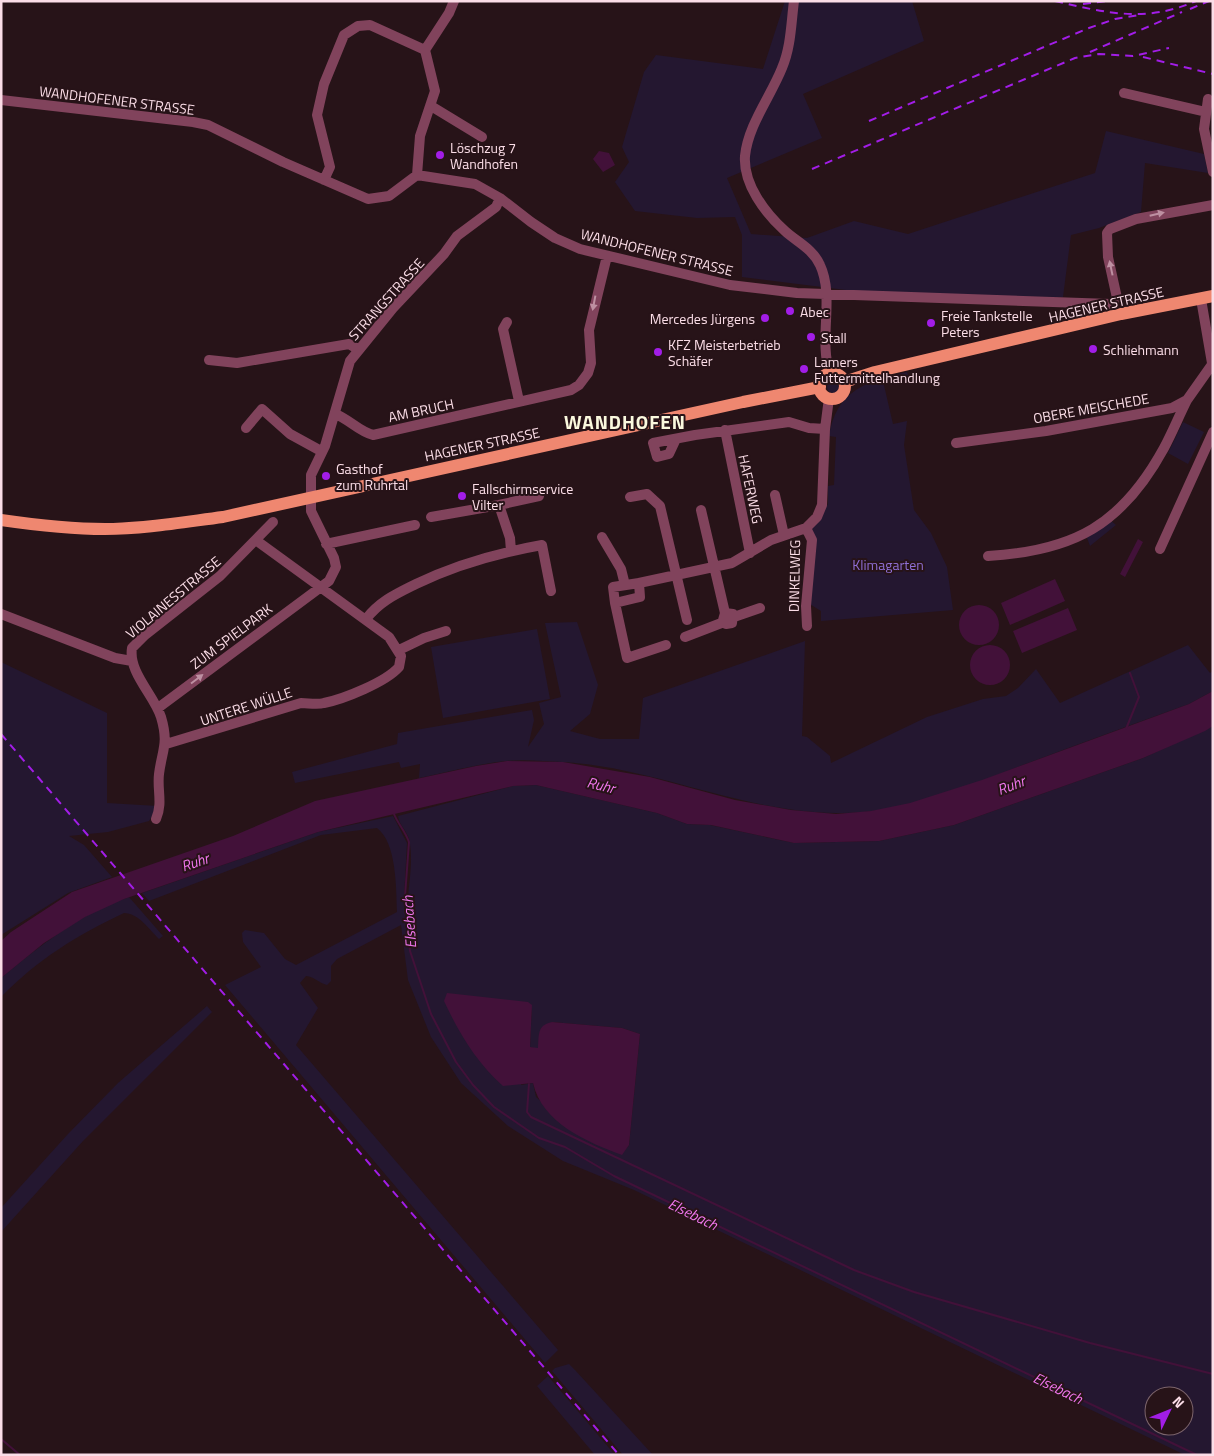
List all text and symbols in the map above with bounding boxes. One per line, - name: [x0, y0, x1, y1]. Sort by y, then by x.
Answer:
- street label: WANDHOFENER STRASSE: [38, 80, 196, 120]
- place label: Löschzug 7 Wandhofen: [450, 137, 518, 174]
- marker: Löschzug 7 Wandhofen: [434, 149, 446, 161]
- one-way arrow: [1149, 210, 1164, 218]
- street label: WANDHOFENER STRASSE: [579, 223, 736, 281]
- street label: STRANGSTRASSE: [343, 253, 429, 345]
- one-way arrow: [1107, 260, 1115, 275]
- street label: HAGENER STRASSE: [1046, 280, 1166, 327]
- one-way arrow: [590, 296, 598, 312]
- place label: Abec: [800, 301, 829, 322]
- marker: Abec: [784, 305, 796, 317]
- place label: Freie Tankstelle Peters: [941, 305, 1032, 342]
- place label: Mercedes Jürgens: [650, 308, 755, 329]
- marker: Mercedes Jürgens: [759, 312, 771, 324]
- marker: Freie Tankstelle Peters: [925, 317, 937, 329]
- place label: Stall: [821, 327, 847, 348]
- marker: Stall: [805, 331, 817, 343]
- place label: KFZ Meisterbetrieb Schäfer: [668, 334, 781, 371]
- place label: Schliehmann: [1103, 339, 1179, 360]
- marker: Schliehmann: [1087, 343, 1099, 355]
- marker: KFZ Meisterbetrieb Schäfer: [652, 346, 664, 358]
- place label: Lamers Futtermittelhandlung: [814, 351, 940, 388]
- marker: Lamers Futtermittelhandlung: [798, 363, 810, 375]
- street label: OBERE MEISCHEDE: [1031, 387, 1151, 429]
- street label: AM BRUCH: [386, 393, 456, 427]
- district label: WANDHOFEN: [564, 407, 686, 436]
- street label: HAGENER STRASSE: [422, 421, 542, 466]
- street label: HAFERWEG: [733, 452, 769, 526]
- place label: Gasthof zum Ruhrtal: [336, 458, 408, 495]
- marker: Gasthof zum Ruhrtal: [320, 470, 332, 482]
- place label: Fallschirmservice Vilter: [472, 478, 573, 515]
- marker: Fallschirmservice Vilter: [456, 490, 468, 502]
- street label: DINKELWEG: [783, 540, 805, 612]
- street label: VIOLAINESSTRASSE: [121, 551, 225, 643]
- park label: Klimagarten: [852, 554, 924, 575]
- street label: ZUM SPIELPARK: [186, 598, 276, 674]
- one-way arrow: [190, 674, 204, 684]
- street label: UNTERE WÜLLE: [197, 681, 295, 731]
- water label: Ruhr: [994, 768, 1030, 801]
- water label: Ruhr: [585, 770, 620, 800]
- water label: Ruhr: [178, 846, 214, 877]
- water label: Elsebach: [396, 894, 422, 949]
- water label: Elsebach: [664, 1192, 722, 1236]
- water label: Elsebach: [1029, 1366, 1087, 1410]
- north arrow: [1144, 1386, 1194, 1436]
- text: N: [1168, 1391, 1190, 1413]

